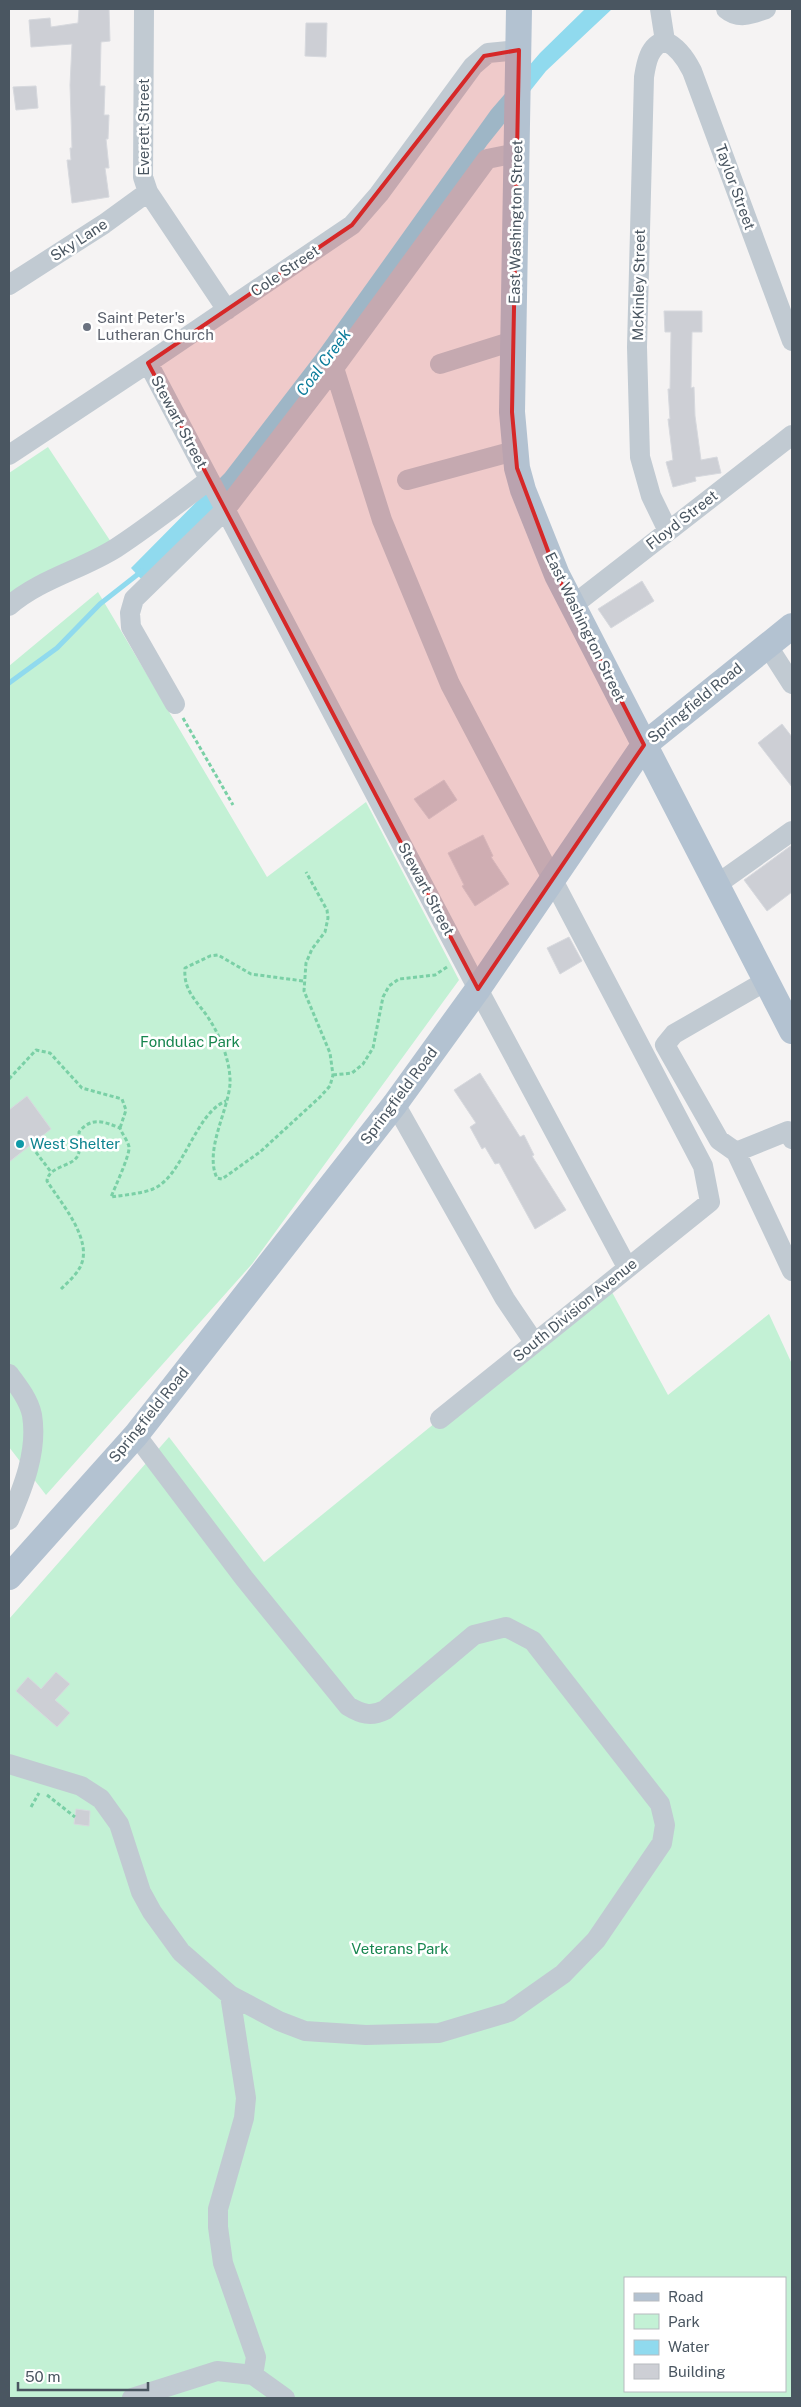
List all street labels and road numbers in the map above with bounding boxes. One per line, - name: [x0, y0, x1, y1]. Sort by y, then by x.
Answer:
- street label: Everett Street: [135, 78, 152, 176]
- street label: East Washington Street: [506, 140, 525, 304]
- street label: Taylor Street: [712, 142, 759, 232]
- street label: Sky Lane: [47, 215, 110, 264]
- street label: McKinley Street: [629, 229, 648, 341]
- street label: Cole Street: [247, 241, 322, 300]
- street label: Stewart Street: [148, 373, 211, 471]
- street label: Floyd Street: [643, 486, 721, 553]
- street label: East Washington Street: [542, 549, 629, 704]
- street label: Springfield Road: [644, 659, 746, 746]
- street label: Stewart Street: [395, 840, 458, 938]
- street label: Springfield Road: [357, 1044, 441, 1148]
- street label: South Division Avenue: [509, 1254, 640, 1365]
- street label: Springfield Road: [105, 1364, 192, 1466]

